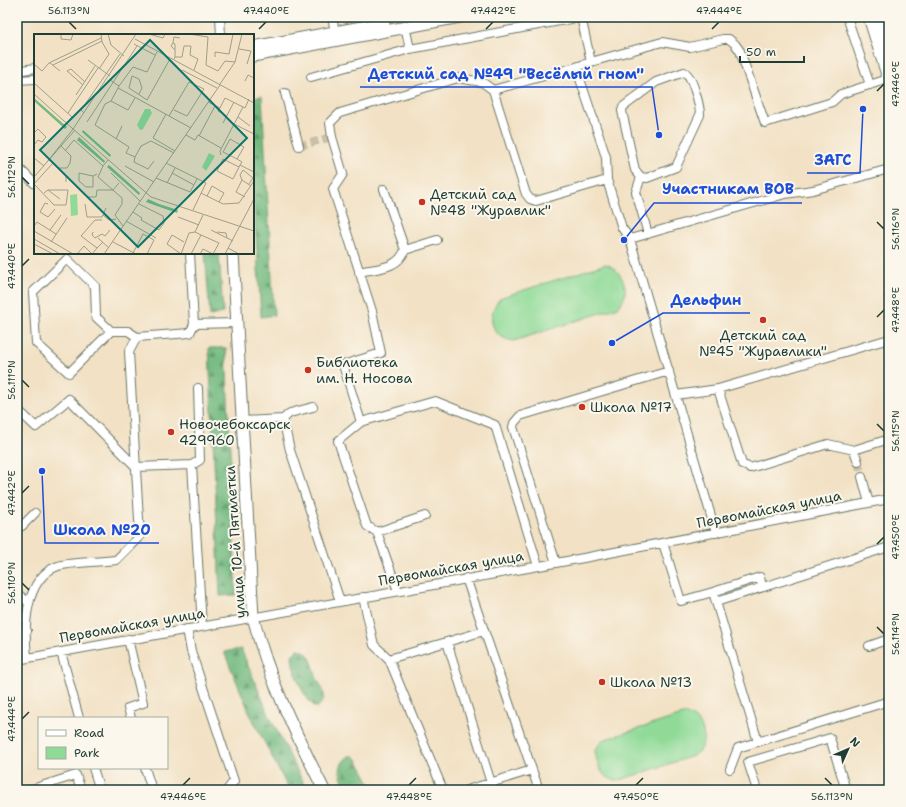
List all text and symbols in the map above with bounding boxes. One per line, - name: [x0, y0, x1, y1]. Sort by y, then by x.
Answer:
- text: 56.113°N: [48, 4, 90, 17]
- text: 47.440°E: [243, 4, 289, 17]
- text: 47.442°E: [470, 4, 516, 17]
- text: 47.444°E: [696, 4, 742, 17]
- inset map: [34, 34, 254, 254]
- scale bar: [740, 38, 804, 64]
- text: 50 m: [746, 44, 776, 60]
- callout: Детский сад №49 "Весёлый гном": [360, 60, 652, 87]
- text: 47.446°E: [889, 61, 902, 107]
- text: Детский сад №49 "Весёлый гном": [368, 64, 644, 84]
- callout: ЗАГС: [807, 146, 860, 173]
- text: ЗАГС: [814, 150, 852, 170]
- text: 56.112°N: [5, 156, 18, 198]
- callout: Участникам ВОВ: [654, 176, 802, 203]
- text: Участникам ВОВ: [662, 179, 794, 199]
- place label: Детский сад №48 "Журавлик": [430, 185, 551, 219]
- marker: Детский сад №48 "Журавлик": [417, 197, 427, 207]
- text: 56.116°N: [889, 208, 902, 250]
- text: 47.440°E: [5, 243, 18, 289]
- callout: Дельфин: [663, 286, 750, 313]
- text: 47.448°E: [889, 287, 902, 333]
- text: Дельфин: [670, 290, 742, 310]
- marker: Детский сад №45 "Журавлики": [758, 315, 768, 325]
- place label: Детский сад №45 "Журавлики": [699, 326, 827, 360]
- place label: Библиотека им. Н. Носова: [316, 353, 413, 387]
- text: 56.111°N: [5, 360, 18, 400]
- marker: Библиотека им. Н. Носова: [303, 365, 313, 375]
- place label: Школа №17: [590, 398, 672, 416]
- marker: Школа №17: [577, 402, 587, 412]
- text: 56.115°N: [889, 410, 902, 452]
- place label: Новочебоксарск 429960: [179, 415, 291, 449]
- marker: Новочебоксарск 429960: [166, 427, 176, 437]
- street label: улица 10-й Пятилетки: [221, 465, 249, 619]
- text: 47.442°E: [5, 470, 18, 516]
- street label: Первомайская улица: [695, 486, 843, 532]
- text: 47.450°E: [889, 514, 902, 560]
- callout: Школа №20: [45, 516, 159, 543]
- text: Школа №20: [53, 520, 151, 540]
- street label: Первомайская улица: [377, 546, 525, 590]
- text: 56.110°N: [5, 562, 18, 604]
- street label: Первомайская улица: [58, 603, 206, 647]
- text: 56.114°N: [889, 613, 902, 655]
- place label: Школа №13: [610, 673, 692, 691]
- marker: Школа №13: [597, 677, 607, 687]
- text: 47.444°E: [5, 696, 18, 742]
- legend: [38, 717, 168, 769]
- text: Road: [74, 725, 105, 741]
- north arrow: [828, 729, 868, 769]
- text: N: [846, 734, 863, 751]
- text: Park: [74, 745, 100, 761]
- text: 47.446°E: [160, 790, 206, 803]
- text: 47.448°E: [386, 790, 432, 803]
- text: 47.450°E: [613, 790, 659, 803]
- text: 56.113°N: [811, 790, 853, 803]

